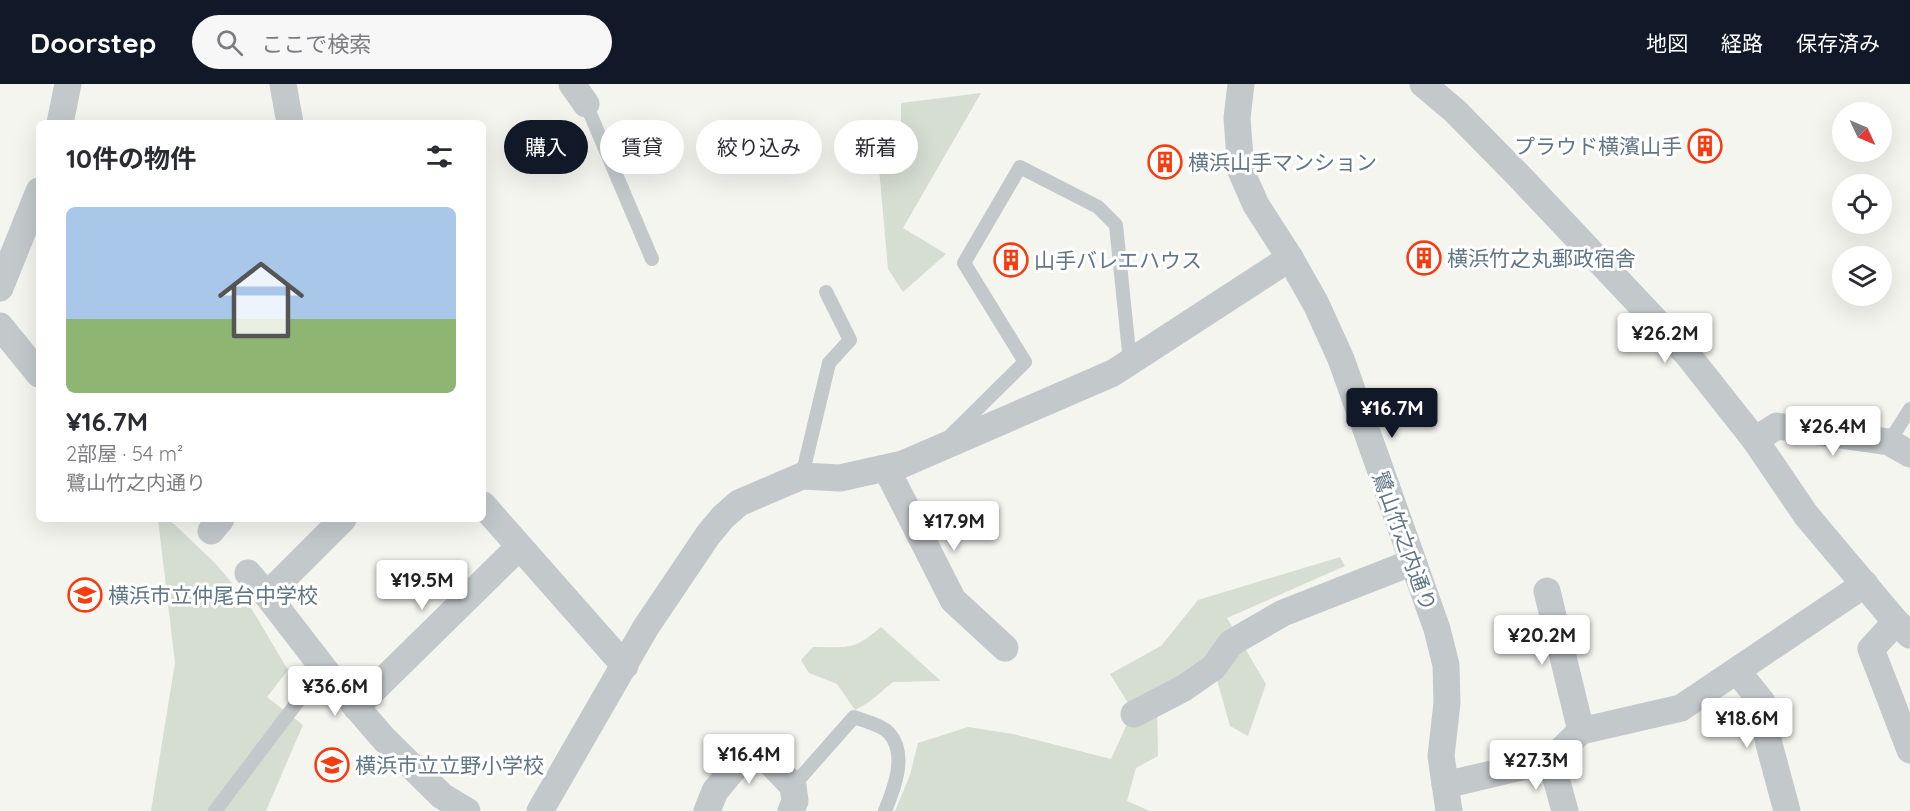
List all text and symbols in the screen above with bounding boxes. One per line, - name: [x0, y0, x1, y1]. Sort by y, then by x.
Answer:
- search box: [192, 15, 612, 69]
- text: Doorstep: [30, 25, 156, 60]
- icon: search: [213, 26, 246, 59]
- text: ここで検索: [261, 30, 371, 58]
- text: 地図: [1646, 30, 1688, 56]
- text: 経路: [1721, 30, 1763, 56]
- text: 保存済み: [1796, 30, 1880, 56]
- north arrow: [1832, 102, 1892, 162]
- map controls: [1832, 102, 1892, 306]
- chip: 購入: [504, 120, 588, 174]
- chip: 賃貸: [600, 120, 684, 174]
- chip: 絞り込み: [696, 120, 822, 174]
- chip: 新着: [834, 120, 918, 174]
- building icon: プラウド横濱山手: [1687, 128, 1723, 164]
- place label: プラウド横濱山手: [1514, 133, 1682, 159]
- icon: filters: [423, 140, 456, 173]
- text: 10件の物件: [66, 142, 196, 175]
- building icon: 横浜山手マンション: [1147, 144, 1183, 180]
- place label: 横浜山手マンション: [1188, 149, 1377, 175]
- button: locate: [1832, 174, 1892, 234]
- building icon: 横浜竹之丸郵政宿舎: [1406, 240, 1442, 276]
- building icon: 山手バレエハウス: [993, 242, 1029, 278]
- place label: 横浜竹之丸郵政宿舎: [1447, 245, 1636, 271]
- icon: home: [207, 246, 315, 354]
- button: layers: [1832, 246, 1892, 306]
- place label: 山手バレエハウス: [1034, 247, 1202, 273]
- pin: ¥26.2M: [1616, 313, 1714, 364]
- text: ¥26.2M: [1631, 320, 1699, 345]
- pin: ¥16.7M: [1343, 388, 1441, 439]
- text: ¥16.7M: [1360, 395, 1424, 420]
- text: ¥16.7M: [66, 405, 148, 438]
- pin: ¥26.4M: [1784, 406, 1882, 457]
- text: ¥26.4M: [1800, 413, 1866, 438]
- text: 2部屋 · 54 m²: [66, 441, 183, 466]
- street label: 鷺山竹之内通り: [1368, 467, 1442, 615]
- text: 鷺山竹之内通り: [66, 470, 206, 495]
- pin: ¥17.9M: [905, 501, 1003, 552]
- text: ¥17.9M: [923, 508, 985, 533]
- pin: ¥19.5M: [373, 560, 471, 611]
- text: ¥19.5M: [390, 567, 454, 592]
- school or university icon: 横浜市立仲尾台中学校: [67, 577, 103, 613]
- place label: 横浜市立仲尾台中学校: [108, 582, 318, 608]
- pin: ¥20.2M: [1493, 615, 1591, 666]
- text: ¥20.2M: [1508, 622, 1576, 647]
- pin: ¥36.6M: [286, 666, 384, 717]
- text: ¥36.6M: [302, 673, 368, 698]
- pin: ¥18.6M: [1698, 698, 1796, 749]
- text: ¥18.6M: [1715, 705, 1779, 730]
- pin: ¥16.4M: [700, 734, 798, 785]
- pin: ¥27.3M: [1487, 740, 1585, 791]
- text: ¥16.4M: [717, 741, 781, 766]
- school or university icon: 横浜市立立野小学校: [314, 747, 350, 783]
- text: ¥27.3M: [1504, 747, 1568, 772]
- place label: 横浜市立立野小学校: [355, 752, 544, 778]

